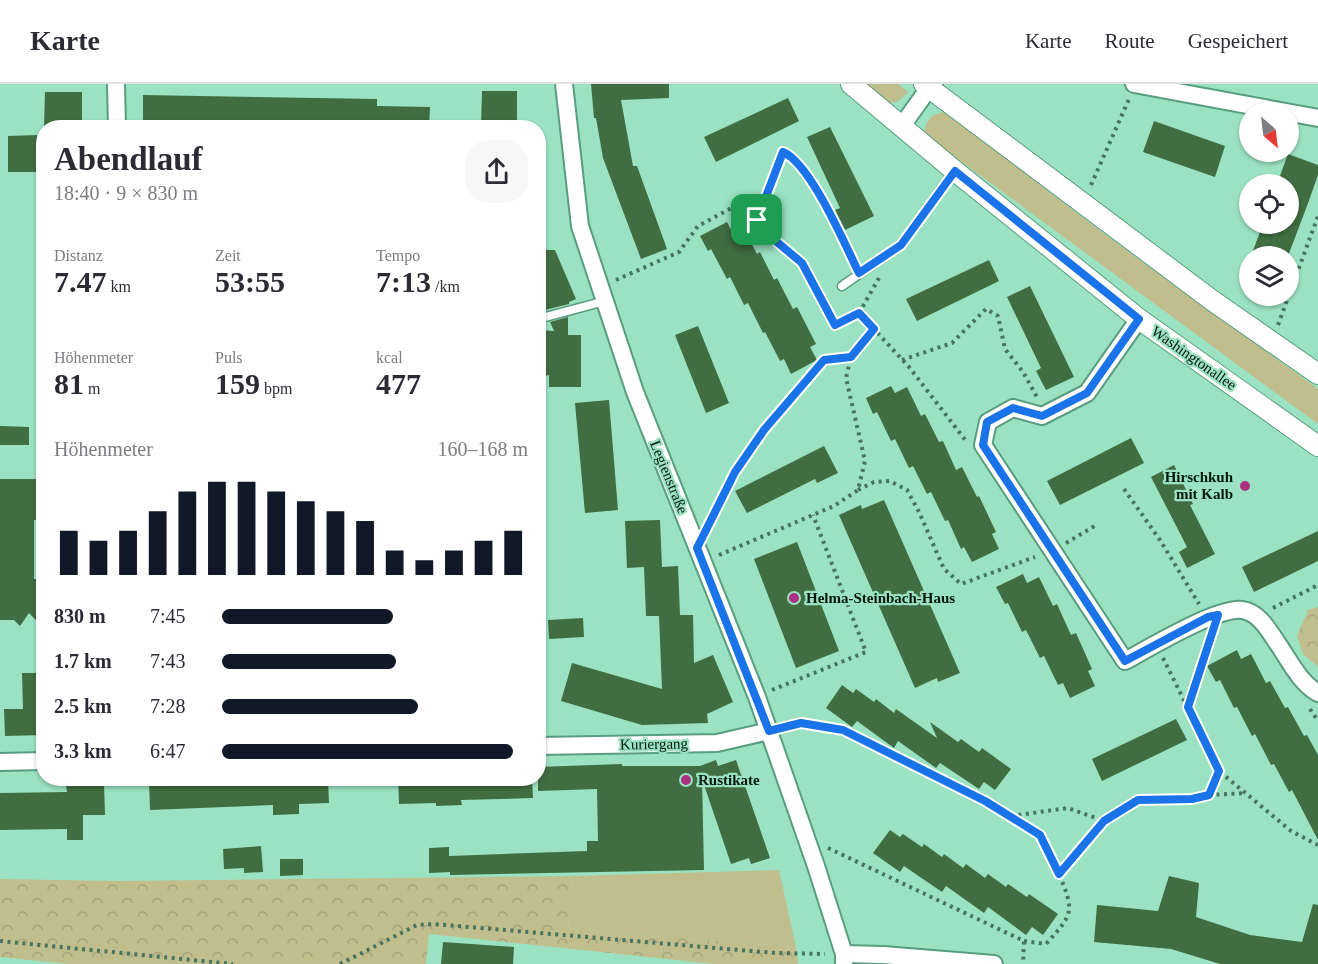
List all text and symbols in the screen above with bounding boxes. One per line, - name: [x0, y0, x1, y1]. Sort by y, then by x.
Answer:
- text: Karte: [30, 25, 100, 56]
- text: Karte: [1025, 29, 1072, 53]
- text: Route: [1105, 29, 1155, 53]
- text: Gespeichert: [1188, 29, 1288, 53]
- north arrow: [1239, 102, 1299, 162]
- map controls: [1239, 102, 1299, 306]
- button: share: [465, 140, 528, 203]
- text: Abendlauf: [54, 141, 203, 177]
- button: locate: [1239, 174, 1299, 234]
- text: 18:40 · 9 × 830 m: [54, 182, 198, 204]
- pin: [731, 194, 782, 245]
- icon: arrive: [740, 203, 773, 236]
- button: layers: [1239, 246, 1299, 306]
- text: Distanz: [54, 247, 103, 264]
- text: Zeit: [215, 247, 241, 264]
- text: Tempo: [376, 247, 420, 264]
- text: 7.47: [54, 265, 107, 298]
- text: 53:55: [215, 265, 285, 298]
- text: 7:13: [376, 265, 431, 298]
- text: km: [107, 278, 131, 295]
- text: /km: [431, 278, 460, 295]
- street label: Washingtonallee: [1149, 323, 1240, 393]
- text: Höhenmeter: [54, 349, 133, 366]
- text: Puls: [215, 349, 243, 366]
- text: kcal: [376, 349, 403, 366]
- text: 81: [54, 367, 84, 400]
- text: 159: [215, 367, 260, 400]
- text: 477: [376, 367, 421, 400]
- text: m: [84, 380, 100, 397]
- text: bpm: [260, 380, 292, 397]
- text: Höhenmeter: [54, 438, 153, 460]
- text: 160–168 m: [437, 438, 528, 460]
- street label: Legienstraße: [647, 438, 691, 516]
- place label: Hirschkuh mit Kalb: [1165, 469, 1234, 502]
- marker: Hirschkuh mit Kalb: [1238, 479, 1252, 493]
- place label: Helma-Steinbach-Haus: [806, 590, 955, 606]
- marker: Helma-Steinbach-Haus: [787, 591, 801, 605]
- text: 830 m: [54, 605, 106, 627]
- text: 7:45: [150, 605, 186, 627]
- text: 1.7 km: [54, 650, 112, 672]
- text: 7:43: [150, 650, 186, 672]
- text: 2.5 km: [54, 695, 112, 717]
- text: 7:28: [150, 695, 186, 717]
- street label: Kuriergang: [620, 735, 689, 753]
- text: 3.3 km: [54, 740, 112, 762]
- text: 6:47: [150, 740, 186, 762]
- place label: Rustikate: [698, 772, 760, 788]
- marker: Rustikate: [679, 773, 693, 787]

